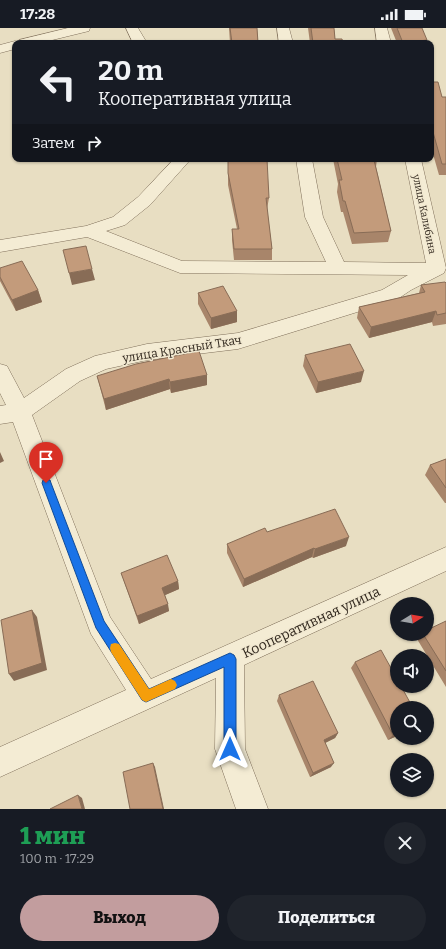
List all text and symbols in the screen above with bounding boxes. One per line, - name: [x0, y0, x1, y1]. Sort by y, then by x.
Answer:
- text: 17:28: [20, 5, 55, 23]
- text: 20 m: [98, 54, 163, 87]
- icon: left: [32, 56, 84, 108]
- text: Кооперативная улица: [98, 88, 292, 110]
- icon: right: [83, 132, 105, 154]
- text: Затем: [32, 134, 75, 152]
- street label: улица Калибина: [410, 172, 439, 256]
- street label: улица Красный Ткач: [121, 333, 243, 365]
- pin: [29, 442, 63, 483]
- icon: arrive: [35, 448, 57, 470]
- street label: Кооперативная улица: [239, 583, 383, 662]
- north arrow: [390, 597, 434, 641]
- map controls: [390, 597, 434, 797]
- button: sound: [390, 649, 434, 693]
- button: search: [390, 701, 434, 745]
- position arrow: [209, 728, 251, 770]
- button: layers: [390, 753, 434, 797]
- text: 1 мин: [20, 822, 85, 850]
- button: close: [384, 822, 426, 864]
- text: 100 m · 17:29: [20, 851, 94, 866]
- button: Выход: [20, 895, 219, 941]
- button: Поделиться: [227, 895, 426, 941]

